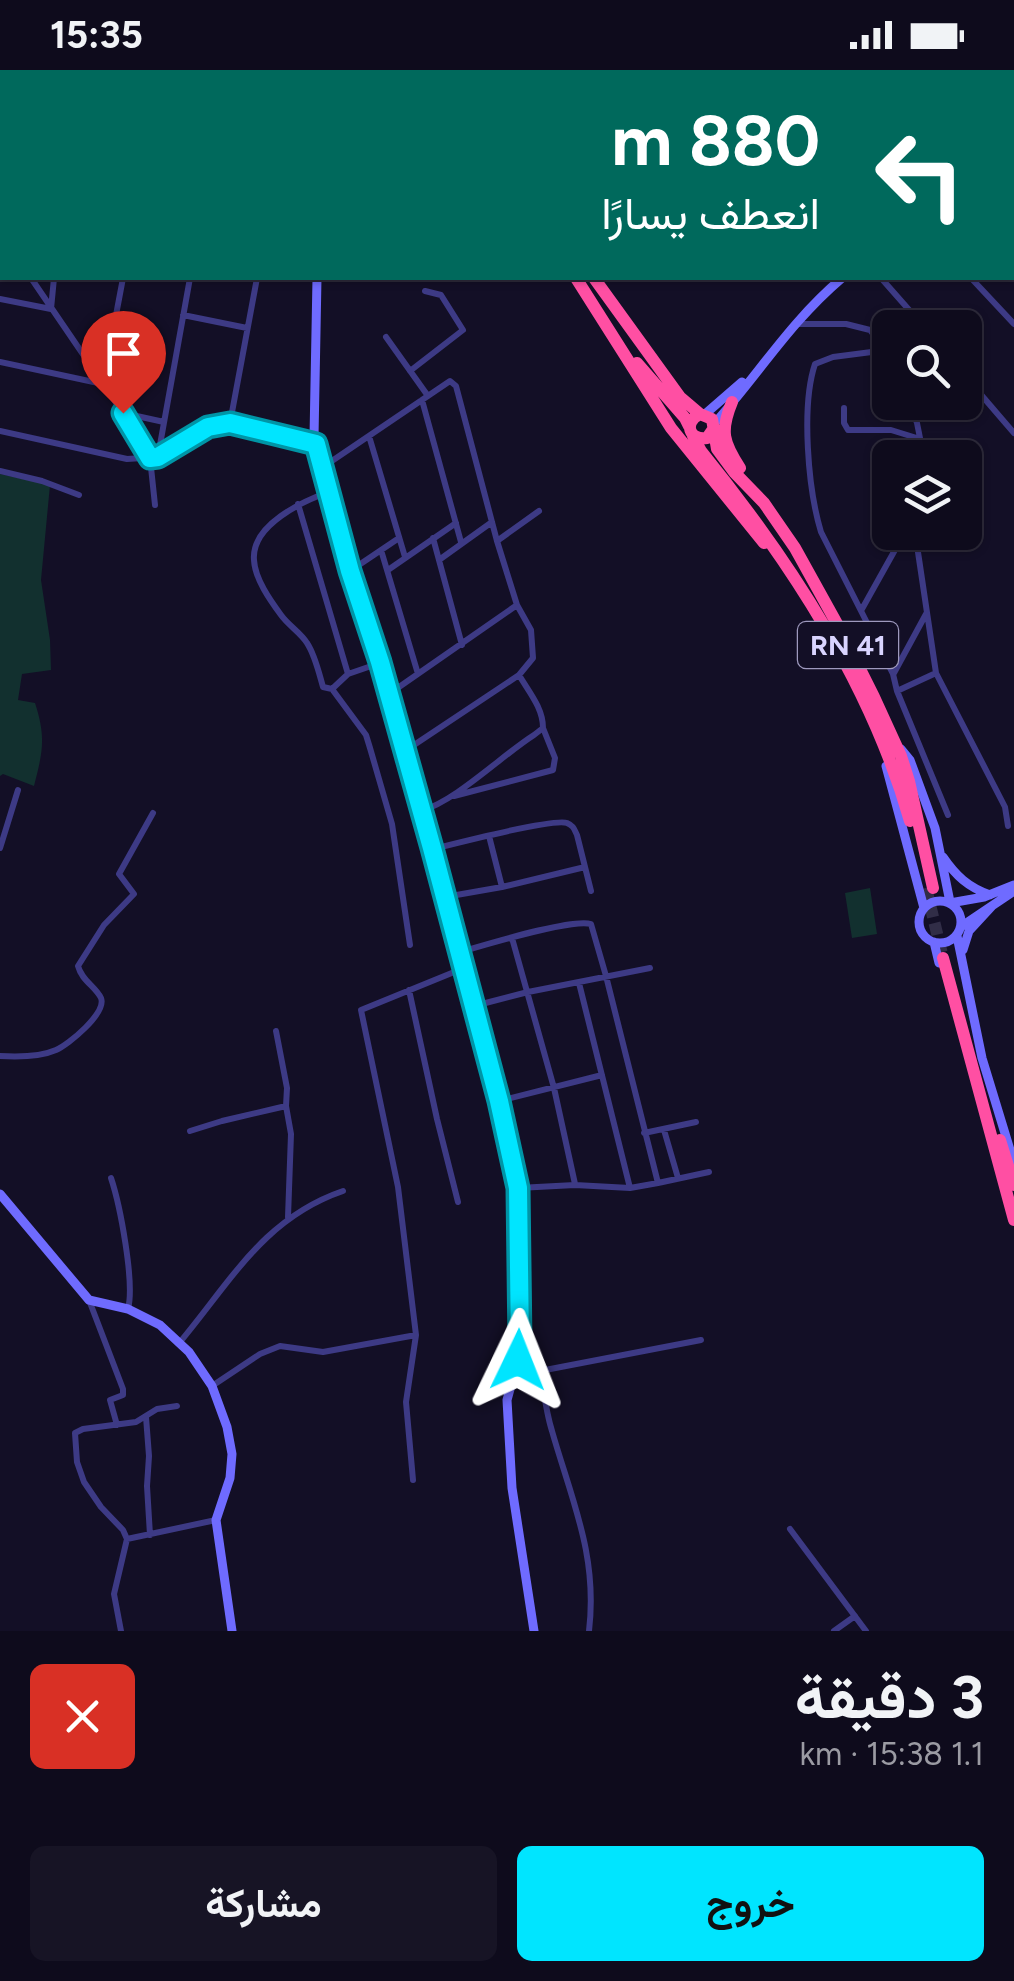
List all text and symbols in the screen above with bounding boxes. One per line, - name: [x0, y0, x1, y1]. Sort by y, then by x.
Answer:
- text: 15:35: [50, 12, 143, 58]
- text: 880 m: [611, 98, 820, 183]
- icon: left: [855, 110, 985, 240]
- text: انعطف يسارًا: [601, 186, 820, 240]
- map controls: [872, 310, 982, 550]
- button: search: [872, 310, 982, 420]
- pin: [81, 311, 166, 414]
- icon: arrive: [96, 326, 151, 381]
- button: layers: [872, 440, 982, 550]
- road number: RN 41: [798, 622, 898, 668]
- position arrow: [466, 1308, 570, 1412]
- text: 3 دقيقة: [795, 1661, 984, 1733]
- button: close: [30, 1664, 135, 1769]
- text: 1.1 km · 15:38: [800, 1735, 984, 1773]
- button: مشاركة: [30, 1846, 497, 1961]
- button: خروج: [517, 1846, 984, 1961]

